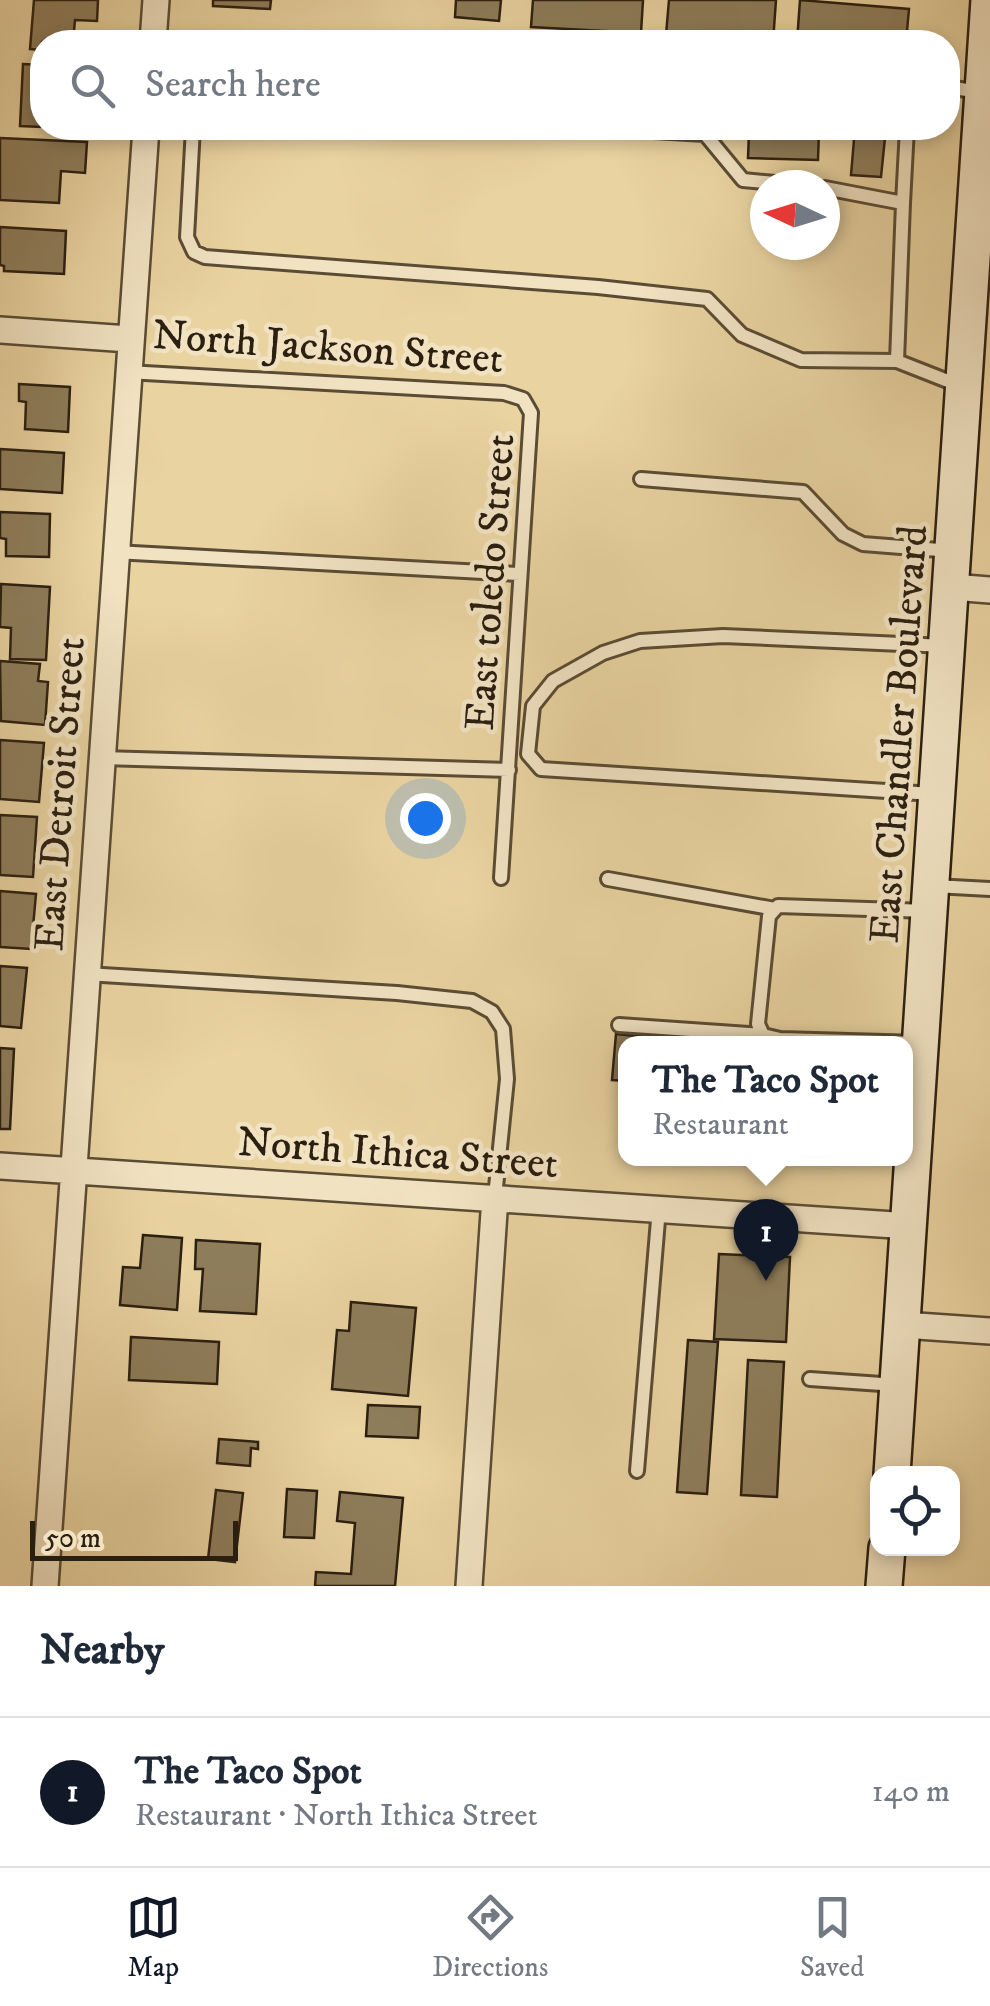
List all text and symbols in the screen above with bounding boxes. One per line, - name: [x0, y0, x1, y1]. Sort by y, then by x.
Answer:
- search box: [30, 30, 960, 140]
- icon: search: [65, 58, 120, 113]
- text: Search here: [145, 61, 321, 109]
- north arrow: [750, 170, 840, 260]
- street label: North Jackson Street: [151, 310, 505, 386]
- street label: East toledo Street: [455, 432, 527, 732]
- street label: East Chandler Boulevard: [859, 523, 941, 945]
- street label: East Detroit Street: [24, 635, 98, 953]
- your location: [400, 793, 451, 844]
- popup: [618, 1036, 913, 1166]
- text: The Taco Spot: [652, 1057, 879, 1105]
- text: Restaurant: [652, 1105, 789, 1145]
- street label: North Ithica Street: [236, 1117, 560, 1191]
- pin: 1: [734, 1198, 798, 1281]
- map controls: [870, 1466, 960, 1556]
- button: locate: [870, 1466, 960, 1556]
- scale bar: [30, 1516, 238, 1560]
- text: 50 m: [45, 1521, 101, 1556]
- text: Nearby: [40, 1625, 164, 1677]
- text: The Taco Spot: [135, 1748, 362, 1796]
- text: 1: [67, 1772, 78, 1812]
- text: 140 m: [872, 1772, 950, 1812]
- text: Restaurant · North Ithica Street: [135, 1796, 538, 1836]
- tab: Map: [126, 1890, 181, 1985]
- tab: Directions: [432, 1890, 548, 1985]
- tab: Saved: [800, 1890, 864, 1985]

